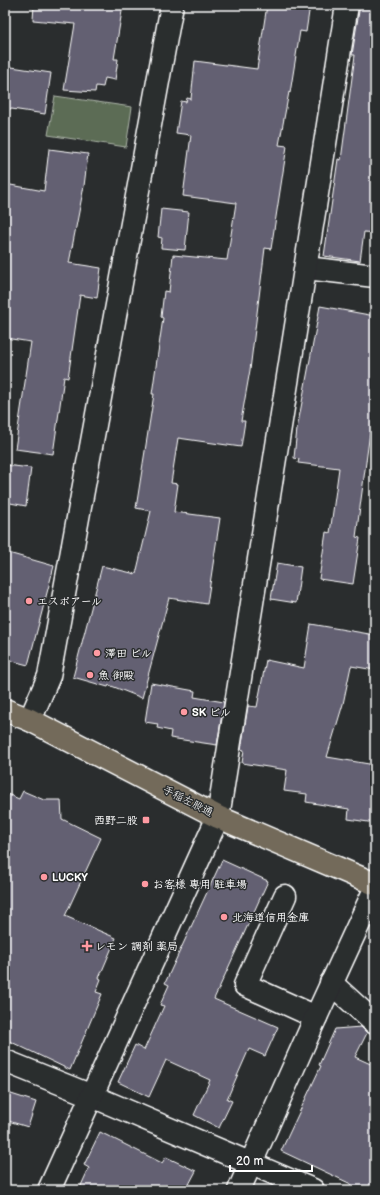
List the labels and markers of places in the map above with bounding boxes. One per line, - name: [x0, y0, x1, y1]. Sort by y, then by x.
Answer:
- place label: エスポアール: [37, 595, 102, 608]
- marker: エスポアール: [24, 596, 34, 606]
- place label: 澤田 ビル: [105, 647, 152, 660]
- marker: 澤田 ビル: [92, 648, 102, 658]
- place label: 魚 御殿: [98, 669, 134, 682]
- marker: 魚 御殿: [85, 670, 95, 680]
- place label: SK ビル: [192, 706, 231, 719]
- marker: SK ビル: [179, 707, 189, 717]
- place label: 西野二股: [94, 814, 138, 827]
- marker: 西野二股: [141, 815, 151, 825]
- place label: LUCKY: [52, 871, 88, 884]
- marker: LUCKY: [39, 872, 49, 882]
- place label: お客様 専用 駐車場: [153, 878, 247, 891]
- marker: お客様 専用 駐車場: [140, 879, 150, 889]
- place label: 北海道信用金庫: [232, 911, 309, 924]
- marker: 北海道信用金庫: [219, 912, 229, 922]
- place label: レモン 調剤 薬局: [95, 940, 178, 953]
- marker: レモン 調剤 薬局: [82, 941, 92, 951]

